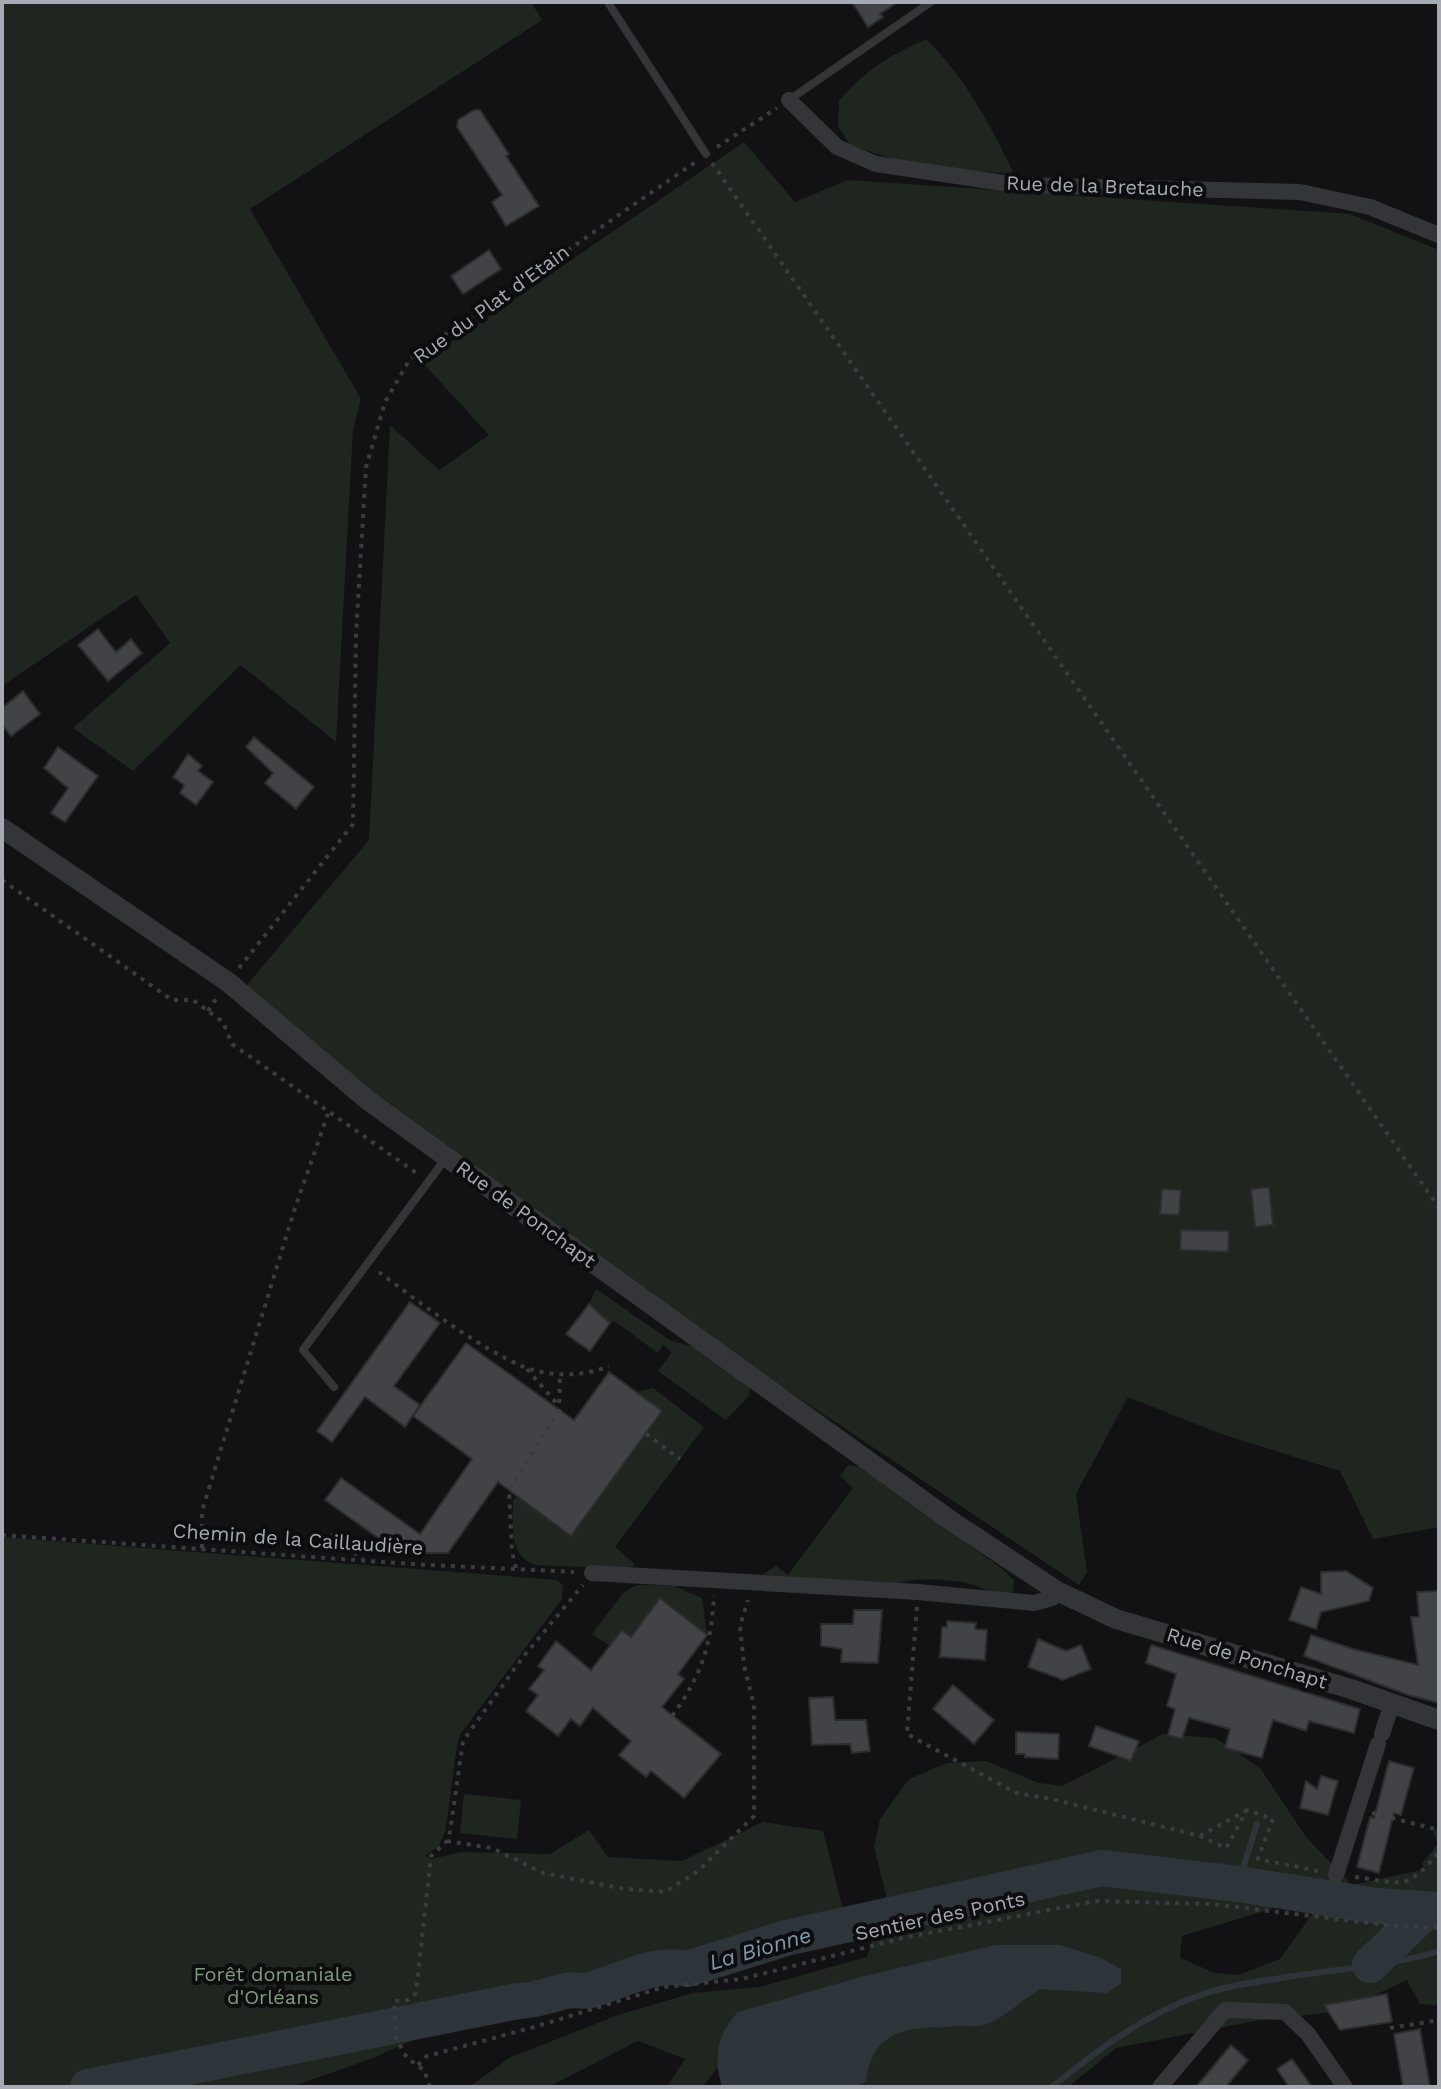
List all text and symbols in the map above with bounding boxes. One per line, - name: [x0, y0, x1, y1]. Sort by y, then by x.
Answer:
- street label: Rue de la Bretauche: [1006, 171, 1204, 201]
- street label: Rue du Plat d'Etain: [408, 239, 574, 369]
- street label: Rue de Ponchapt: [452, 1155, 601, 1273]
- street label: Chemin de la Caillaudière: [172, 1518, 424, 1560]
- street label: Rue de Ponchapt: [1164, 1622, 1331, 1694]
- street label: Sentier des Ponts: [853, 1886, 1027, 1946]
- water label: La Bionne: [706, 1922, 814, 1975]
- park label: Forêt domaniale d'Orléans: [194, 1962, 352, 2009]

